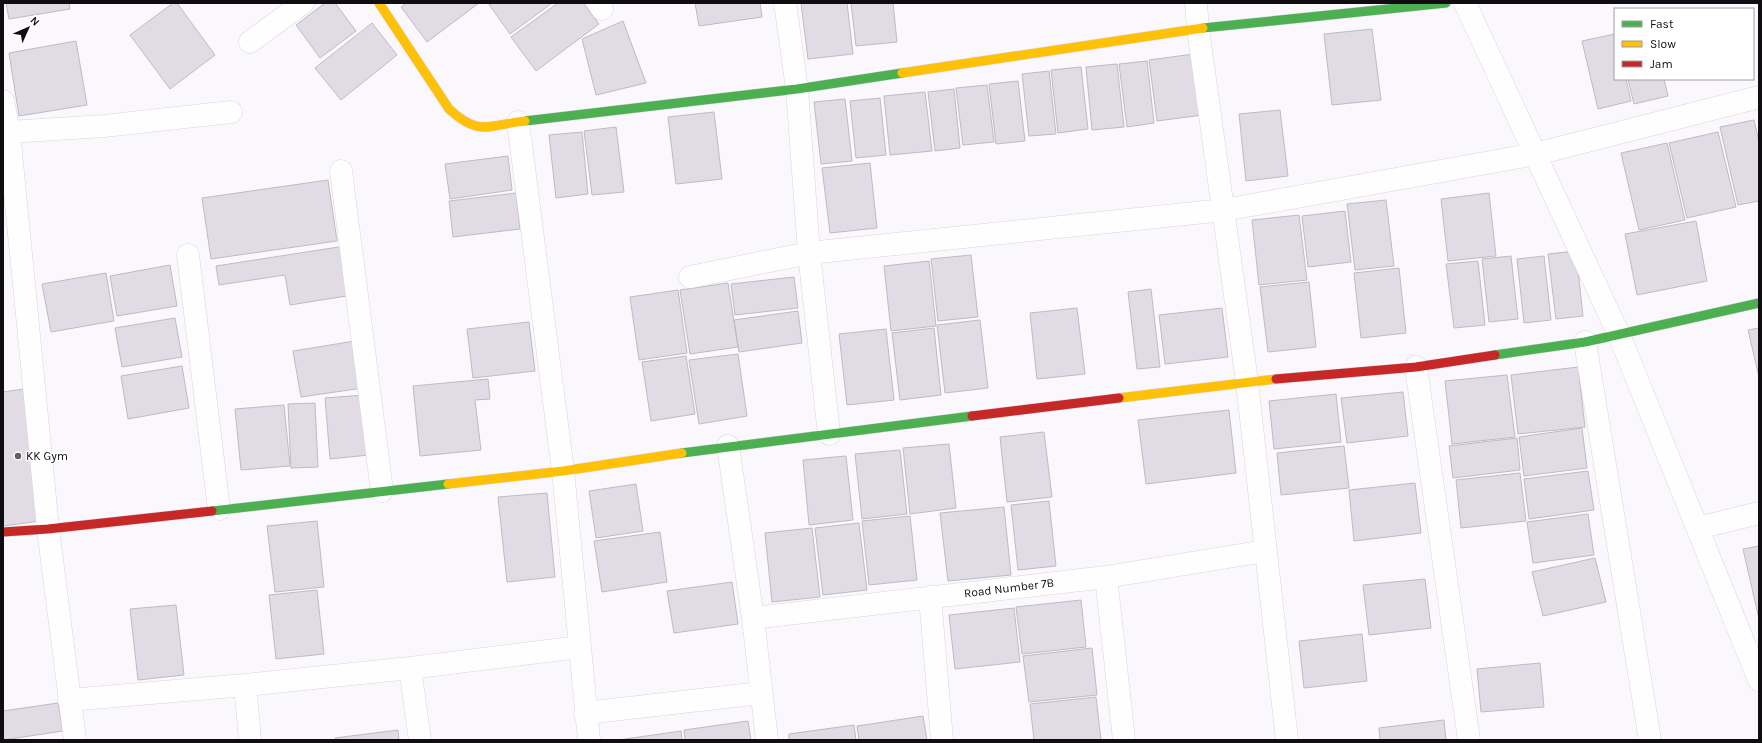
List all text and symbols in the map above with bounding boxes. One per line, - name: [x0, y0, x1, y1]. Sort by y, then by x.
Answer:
- north arrow: [8, 8, 48, 48]
- legend: [1614, 8, 1754, 80]
- text: N: [27, 14, 42, 29]
- text: Fast: [1650, 17, 1674, 31]
- text: Slow: [1650, 37, 1676, 51]
- text: Jam: [1650, 57, 1673, 71]
- place label: KK Gym: [26, 449, 68, 463]
- marker: KK Gym: [13, 451, 23, 461]
- street label: Road Number 7B: [963, 576, 1055, 600]

